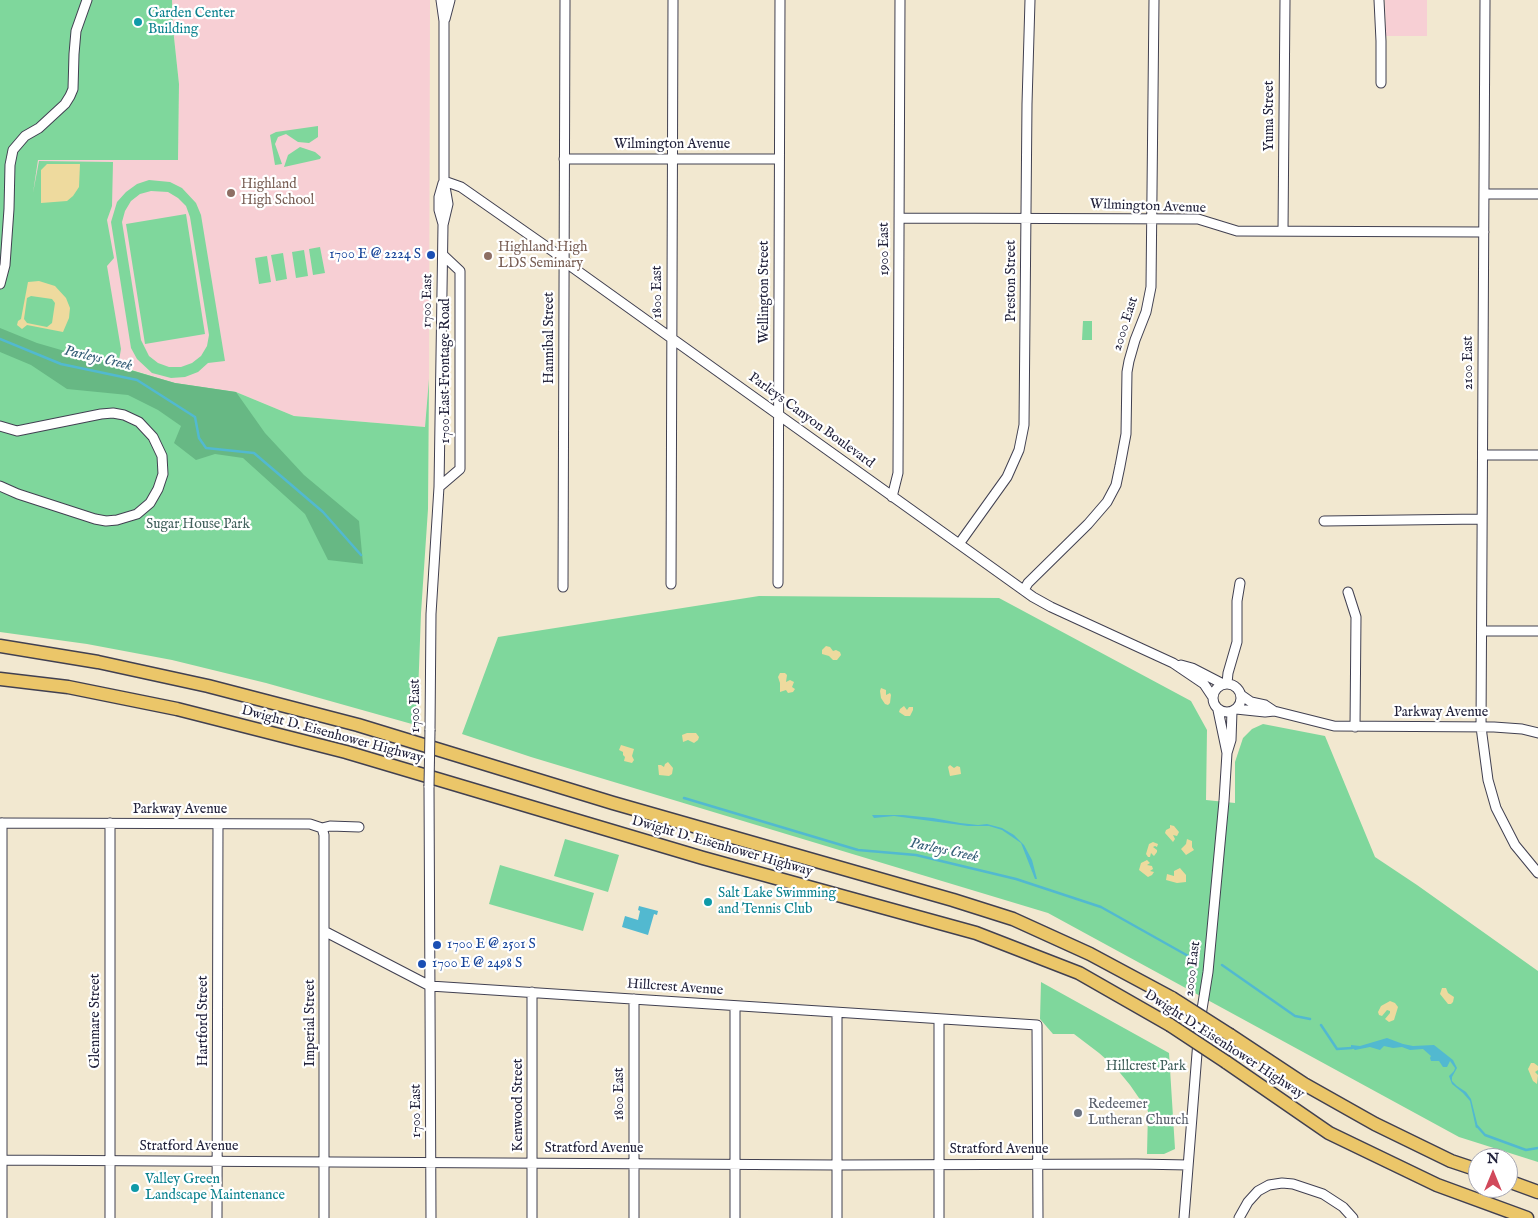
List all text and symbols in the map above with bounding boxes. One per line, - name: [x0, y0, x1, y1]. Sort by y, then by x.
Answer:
- place label: Garden Center Building: [148, 6, 235, 38]
- marker: Garden Center Building: [132, 16, 144, 28]
- street label: Yuma Street: [1262, 81, 1278, 151]
- street label: Wilmington Avenue: [614, 137, 730, 153]
- place label: Highland High School: [241, 177, 314, 210]
- marker: Highland High School: [225, 187, 237, 199]
- street label: Wilmington Avenue: [1090, 197, 1206, 217]
- street label: 1900 East: [877, 222, 893, 276]
- place label: Highland High LDS Seminary: [498, 240, 587, 272]
- street label: Wellington Street: [757, 240, 773, 344]
- street label: Preston Street: [1004, 240, 1020, 322]
- place label: 1700 E @ 2224 S: [329, 247, 421, 263]
- marker: 1700 E @ 2224 S: [425, 249, 437, 261]
- marker: Highland High LDS Seminary: [482, 250, 494, 262]
- street label: 1800 East: [650, 266, 666, 318]
- street label: 1700 East: [419, 274, 437, 328]
- street label: Hannibal Street: [542, 292, 558, 384]
- street label: 2000 East: [1109, 295, 1143, 353]
- street label: 1700 East Frontage Road: [438, 298, 454, 444]
- street label: 2100 East: [1461, 336, 1477, 390]
- water label: Parleys Creek: [62, 342, 134, 376]
- street label: Parleys Canyon Boulevard: [745, 370, 877, 472]
- park label: Sugar House Park: [146, 517, 250, 533]
- street label: 1700 East: [408, 679, 424, 733]
- street label: Dwight D. Eisenhower Highway: [239, 703, 425, 767]
- street label: Parkway Avenue: [1394, 705, 1488, 721]
- street label: Parkway Avenue: [133, 802, 227, 818]
- street label: Dwight D. Eisenhower Highway: [630, 813, 814, 881]
- water label: Parleys Creek: [908, 835, 980, 867]
- place label: Salt Lake Swimming and Tennis Club: [718, 886, 836, 919]
- marker: Salt Lake Swimming and Tennis Club: [702, 896, 714, 908]
- place label: 1700 E @ 2501 S: [447, 937, 536, 953]
- marker: 1700 E @ 2501 S: [431, 939, 443, 951]
- street label: 2000 East: [1181, 940, 1205, 998]
- place label: 1700 E @ 2498 S: [432, 956, 522, 972]
- marker: 1700 E @ 2498 S: [416, 958, 428, 970]
- street label: Glenmare Street: [88, 973, 104, 1069]
- street label: Hartford Street: [196, 976, 212, 1066]
- street label: Hillcrest Avenue: [626, 976, 724, 1000]
- street label: Imperial Street: [303, 979, 319, 1067]
- street label: Dwight D. Eisenhower Highway: [1141, 987, 1307, 1103]
- street label: Kenwood Street: [511, 1058, 527, 1152]
- park label: Hillcrest Park: [1106, 1059, 1186, 1075]
- street label: 1800 East: [612, 1068, 628, 1120]
- street label: 1700 East: [409, 1084, 425, 1138]
- place label: Redeemer Lutheran Church: [1088, 1097, 1189, 1130]
- marker: Redeemer Lutheran Church: [1072, 1107, 1084, 1119]
- street label: Stratford Avenue: [140, 1139, 238, 1155]
- street label: Stratford Avenue: [545, 1141, 643, 1157]
- street label: Stratford Avenue: [950, 1142, 1048, 1158]
- north arrow: [1468, 1148, 1518, 1198]
- text: N: [1487, 1150, 1499, 1168]
- place label: Valley Green Landscape Maintenance: [145, 1172, 285, 1204]
- marker: Valley Green Landscape Maintenance: [129, 1182, 141, 1194]

